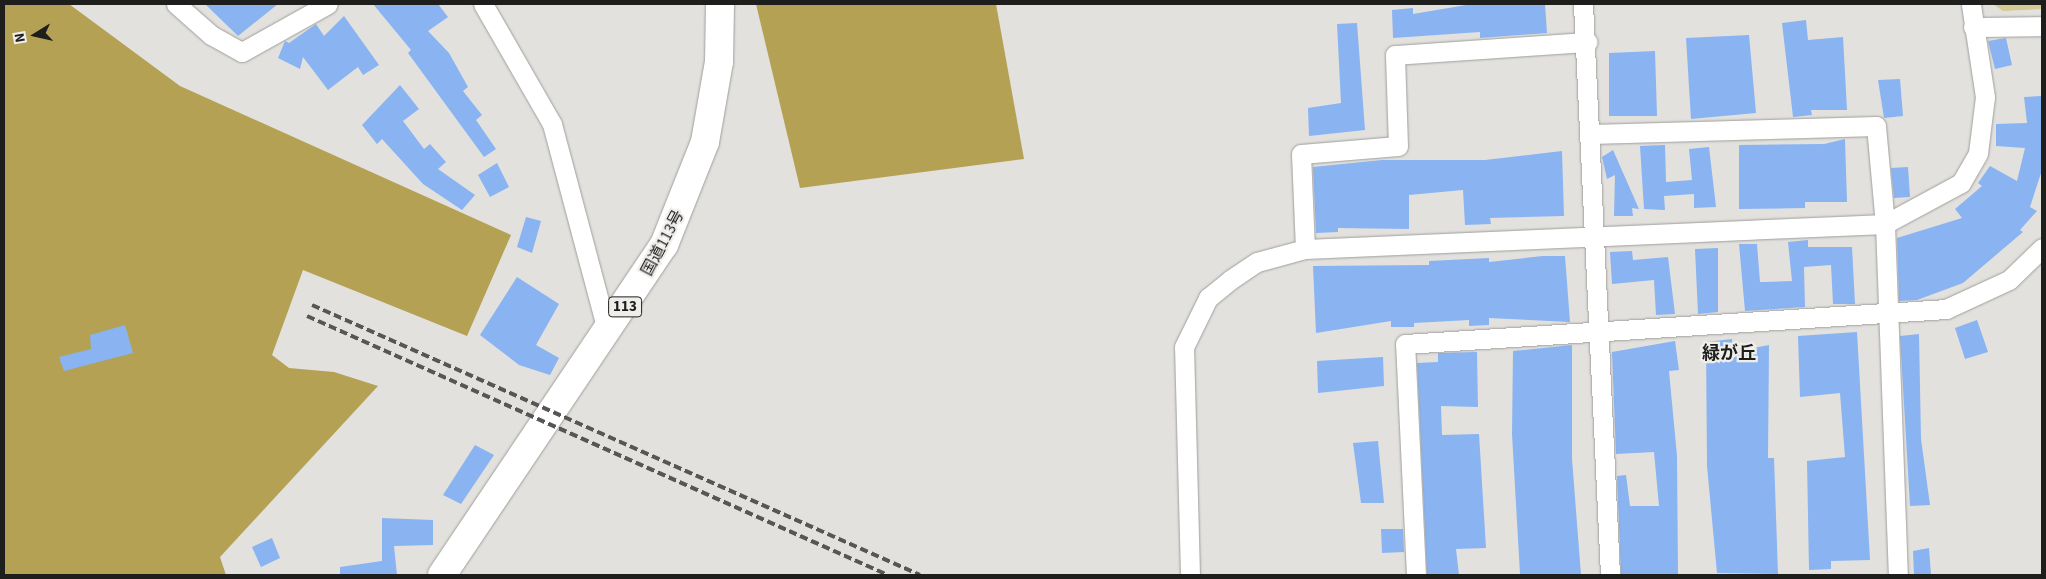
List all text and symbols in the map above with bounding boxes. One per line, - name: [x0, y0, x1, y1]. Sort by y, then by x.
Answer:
- north arrow: [10, 10, 60, 60]
- text: N: [10, 31, 31, 44]
- street label: 国道113号: [638, 207, 688, 279]
- road number: 113: [608, 294, 642, 320]
- district label: 緑が丘: [1702, 343, 1756, 365]

